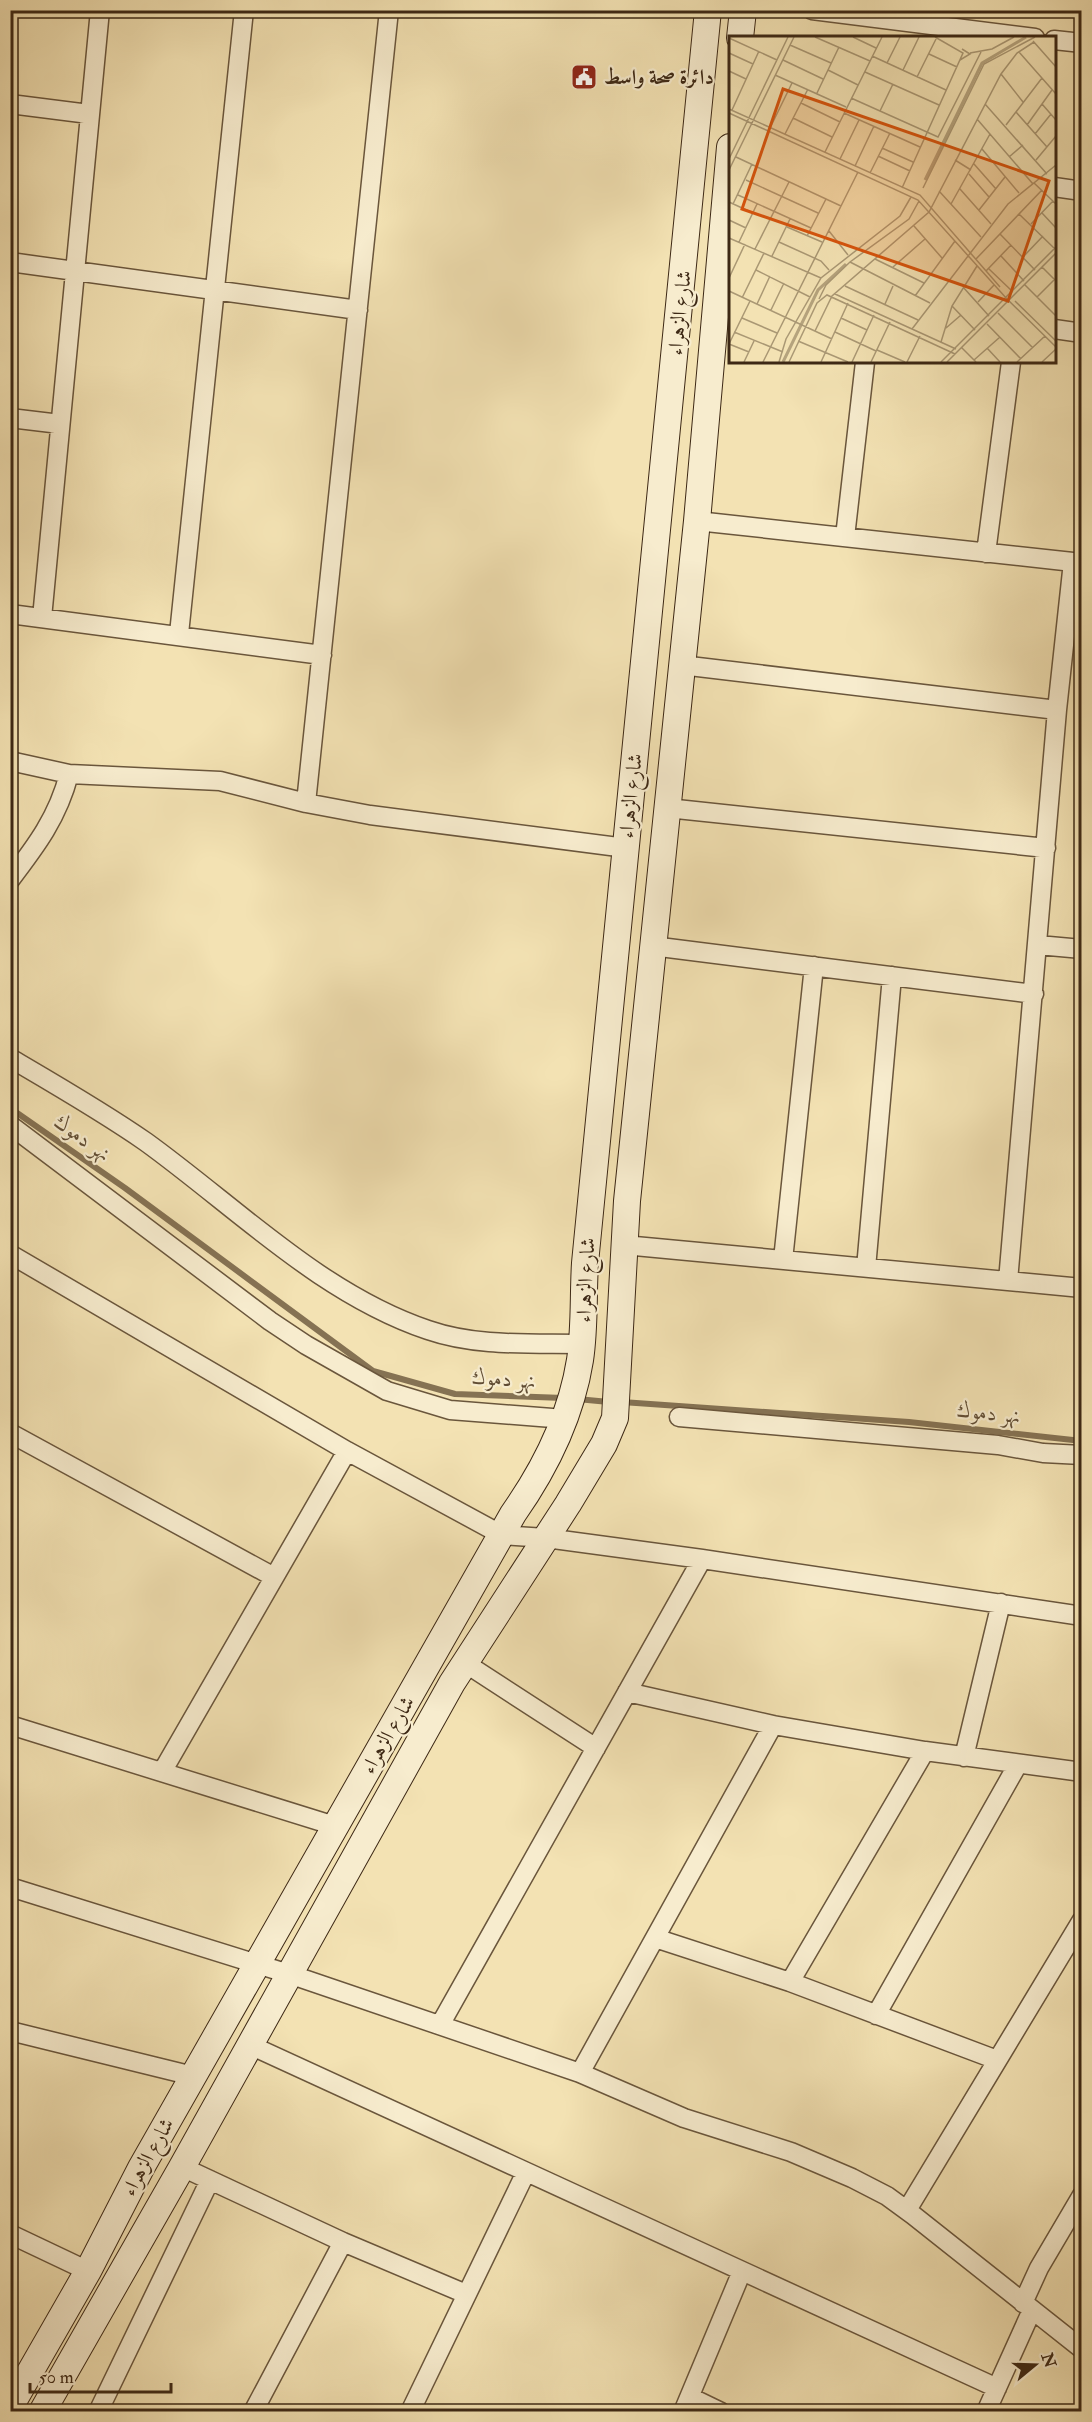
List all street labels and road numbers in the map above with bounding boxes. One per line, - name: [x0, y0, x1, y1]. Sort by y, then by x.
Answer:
- street label: شارع الزهراء: [662, 269, 702, 357]
- street label: شارع الزهراء: [613, 752, 653, 840]
- street label: شارع الزهراء: [570, 1237, 606, 1324]
- street label: شارع الزهراء: [355, 1691, 424, 1781]
- street label: شارع الزهراء: [116, 2113, 184, 2203]

